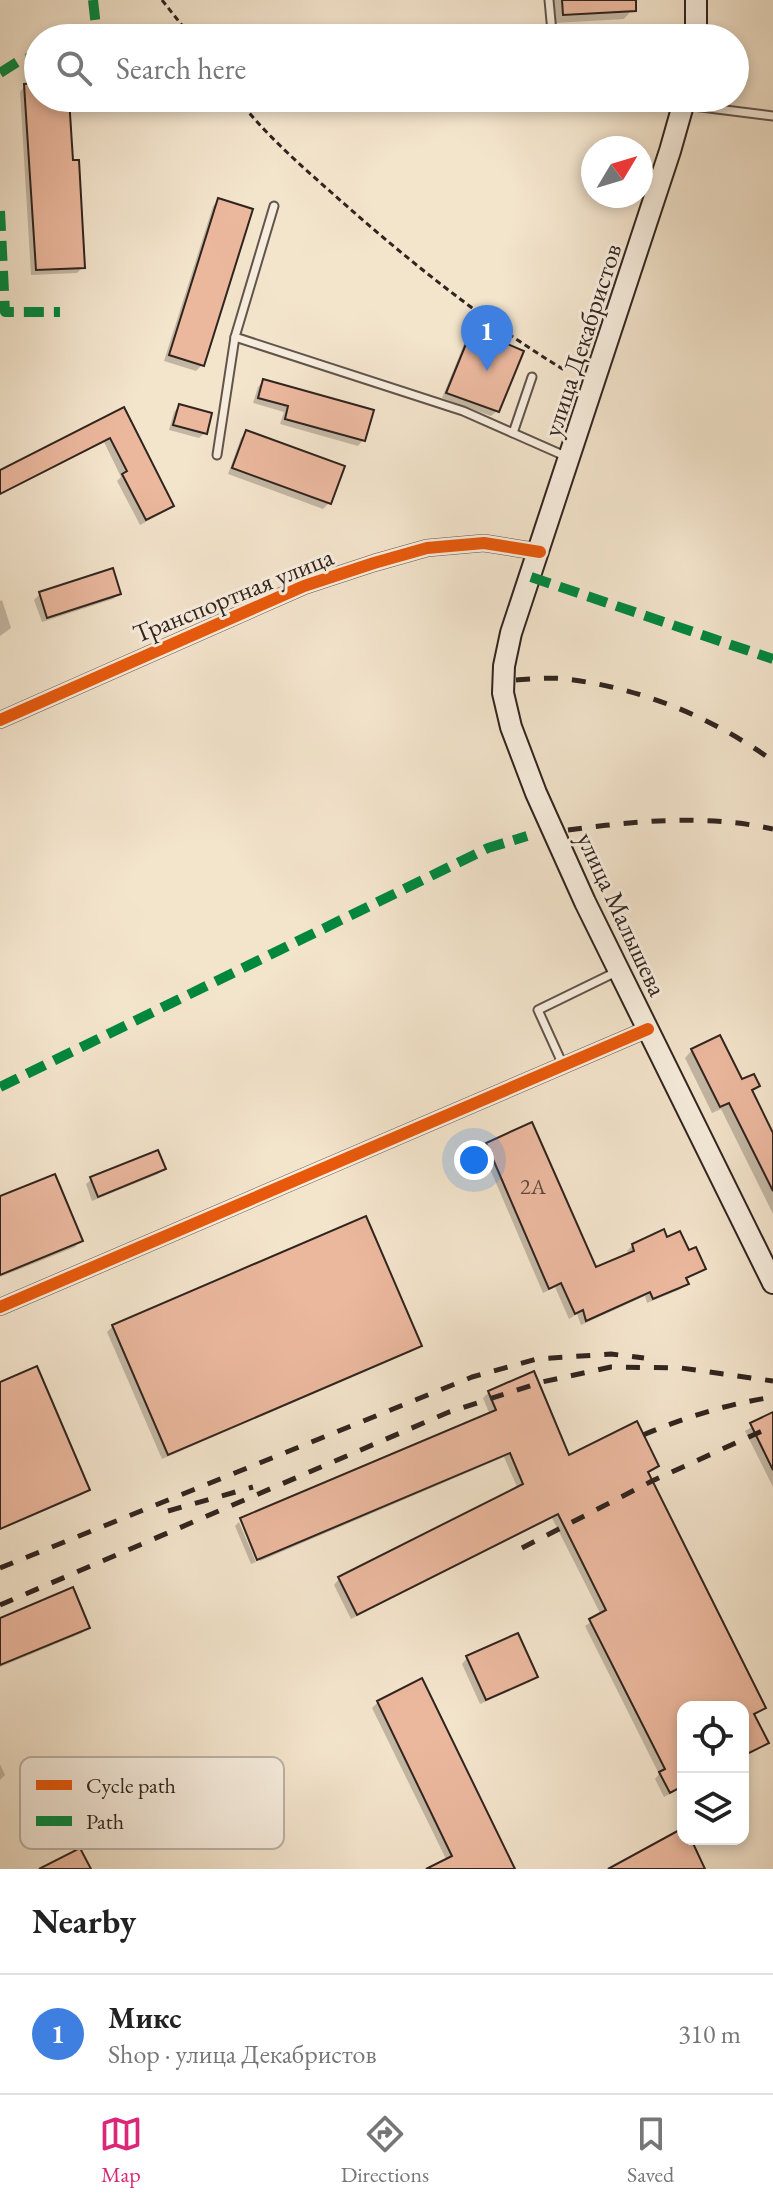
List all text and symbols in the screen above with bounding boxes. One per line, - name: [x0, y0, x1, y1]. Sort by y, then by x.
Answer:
- search box: [24, 24, 749, 112]
- icon: search: [52, 46, 96, 90]
- text: Search here: [116, 49, 246, 88]
- north arrow: [581, 136, 653, 208]
- street label: улица Декабристов: [535, 239, 629, 441]
- pin: 1: [461, 305, 513, 371]
- street label: Транспортная улица: [128, 539, 339, 651]
- street label: улица Малышева: [569, 827, 675, 1002]
- your location: [454, 1140, 494, 1180]
- house number: 2А: [520, 1172, 547, 1201]
- map controls: [677, 1701, 749, 1845]
- button: locate: [677, 1701, 749, 1773]
- legend: [20, 1757, 284, 1849]
- text: Cycle path: [86, 1771, 176, 1800]
- button: layers: [677, 1773, 749, 1845]
- text: Path: [86, 1807, 124, 1836]
- text: Nearby: [32, 1899, 136, 1943]
- text: Микс: [108, 1998, 182, 2037]
- text: 1: [51, 2017, 65, 2051]
- text: 310 m: [678, 2017, 741, 2051]
- text: Shop · улица Декабристов: [108, 2037, 377, 2071]
- tab: Map: [99, 2112, 143, 2189]
- tab: Directions: [341, 2112, 429, 2189]
- tab: Saved: [627, 2112, 674, 2189]

